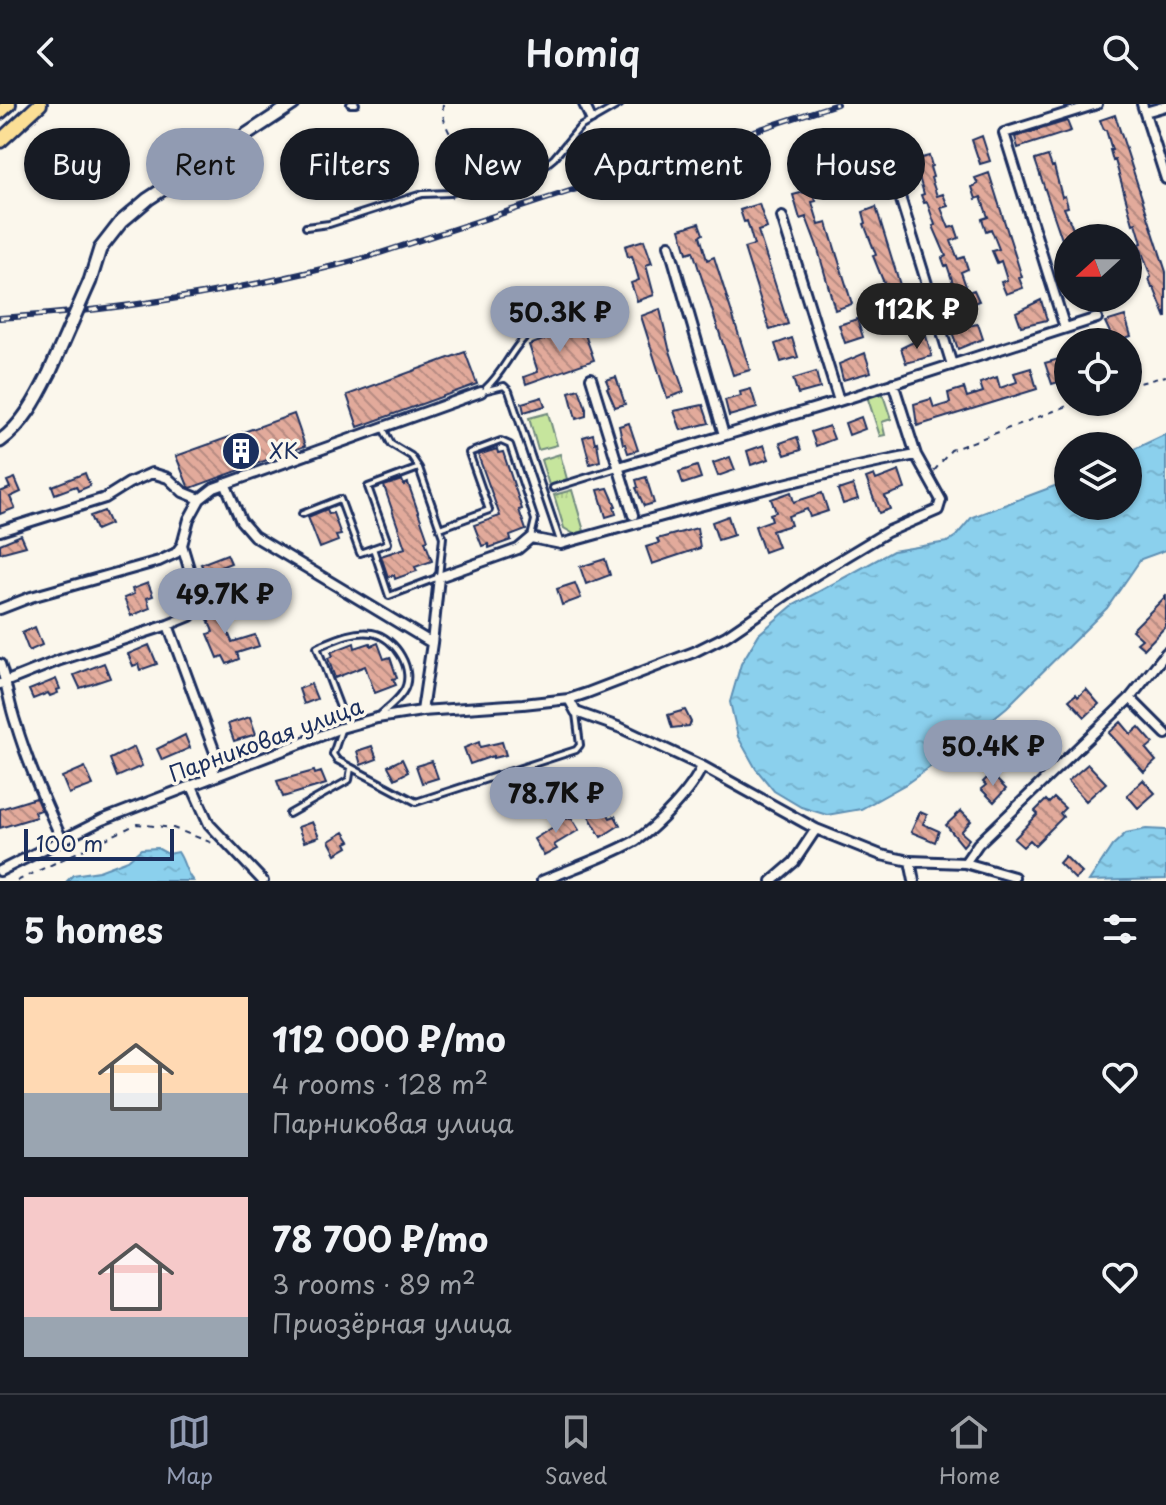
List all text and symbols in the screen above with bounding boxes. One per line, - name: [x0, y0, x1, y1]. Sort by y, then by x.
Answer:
- text: Homiq: [526, 25, 640, 79]
- icon: back: [24, 30, 68, 74]
- icon: search: [1098, 30, 1142, 74]
- chip: Buy: [24, 128, 130, 200]
- chip: Rent: [146, 128, 264, 200]
- chip: Filters: [280, 128, 419, 200]
- chip: New: [435, 128, 549, 200]
- chip: Apartment: [565, 128, 771, 200]
- chip: House: [787, 128, 925, 200]
- north arrow: [1054, 224, 1142, 312]
- map controls: [1054, 224, 1142, 520]
- pin: 112K ₽: [852, 283, 982, 351]
- pin: 50.3K ₽: [486, 286, 634, 354]
- text: 112K ₽: [874, 289, 960, 328]
- text: 50.3K ₽: [508, 292, 612, 331]
- button: locate: [1054, 328, 1142, 416]
- building icon: ХК: [220, 430, 262, 472]
- button: layers: [1054, 432, 1142, 520]
- place label: ХК: [269, 433, 299, 466]
- pin: 49.7K ₽: [151, 568, 299, 636]
- text: 49.7K ₽: [176, 574, 274, 613]
- street label: Парниковая улица: [164, 688, 367, 789]
- pin: 50.4K ₽: [919, 720, 1067, 788]
- text: 50.4K ₽: [941, 726, 1045, 765]
- pin: 78.7K ₽: [482, 767, 630, 835]
- text: 78.7K ₽: [508, 773, 604, 812]
- scale bar: [24, 825, 174, 861]
- text: 100 m: [36, 826, 103, 859]
- text: 5 homes: [24, 903, 163, 955]
- icon: filters: [1098, 907, 1142, 951]
- text: 112 000 ₽/mo: [272, 1012, 506, 1064]
- icon: home: [88, 1029, 184, 1125]
- icon: heart: [1098, 1055, 1142, 1099]
- text: 4 rooms · 128 m²: [272, 1064, 488, 1103]
- text: Парниковая улица: [272, 1103, 514, 1142]
- text: 78 700 ₽/mo: [272, 1212, 488, 1264]
- icon: home: [88, 1229, 184, 1325]
- icon: heart: [1098, 1255, 1142, 1299]
- text: 3 rooms · 89 m²: [272, 1264, 476, 1303]
- text: Приозёрная улица: [272, 1303, 512, 1342]
- tab: Map: [166, 1410, 213, 1491]
- tab: Saved: [545, 1410, 607, 1491]
- tab: Home: [939, 1410, 1000, 1491]

